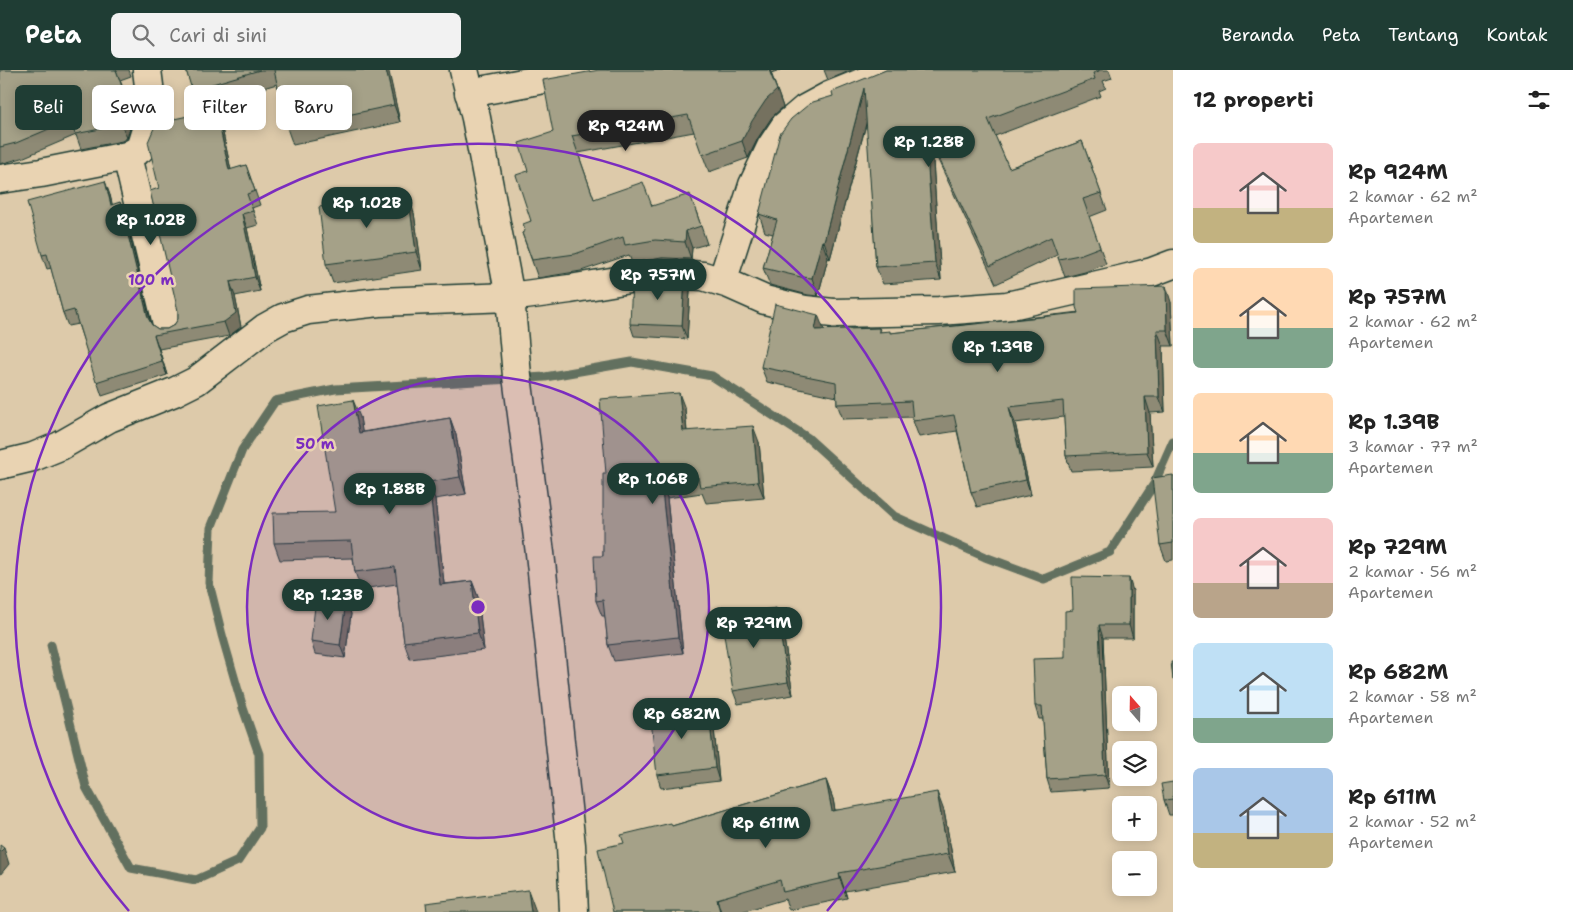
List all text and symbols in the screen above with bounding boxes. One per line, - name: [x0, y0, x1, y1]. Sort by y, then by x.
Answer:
- search box: [111, 13, 461, 58]
- text: Peta: [25, 19, 81, 51]
- icon: search: [129, 21, 157, 49]
- text: Cari di sini: [169, 23, 267, 48]
- text: Beranda: [1222, 23, 1294, 47]
- text: Peta: [1322, 23, 1360, 47]
- text: Tentang: [1388, 23, 1459, 47]
- text: Kontak: [1487, 23, 1548, 47]
- chip: Beli: [15, 85, 82, 130]
- chip: Sewa: [92, 85, 174, 130]
- chip: Filter: [184, 85, 266, 130]
- chip: Baru: [276, 85, 352, 130]
- text: 12 properti: [1193, 86, 1314, 114]
- icon: filters: [1525, 86, 1553, 114]
- pin: Rp 924M: [580, 109, 672, 152]
- text: Rp 924M: [588, 115, 664, 136]
- pin: Rp 1.28B: [877, 126, 981, 168]
- text: Rp 1.28B: [894, 131, 964, 152]
- text: Rp 924M: [1348, 158, 1448, 186]
- icon: home: [1233, 163, 1293, 223]
- pin: Rp 1.02B: [315, 186, 419, 229]
- text: 2 kamar · 62 m²: [1348, 186, 1478, 207]
- text: Rp 1.02B: [332, 192, 402, 213]
- pin: Rp 1.02B: [99, 204, 203, 246]
- text: Apartemen: [1348, 207, 1433, 228]
- text: Rp 1.02B: [116, 209, 186, 230]
- pin: Rp 757M: [612, 258, 704, 301]
- text: Rp 757M: [621, 264, 696, 285]
- text: 100 m: [128, 270, 174, 290]
- text: Rp 757M: [1348, 283, 1446, 311]
- icon: home: [1233, 288, 1293, 348]
- text: 2 kamar · 62 m²: [1348, 311, 1478, 332]
- pin: Rp 1.39B: [946, 330, 1050, 373]
- text: Apartemen: [1348, 332, 1433, 353]
- text: Rp 1.39B: [963, 336, 1033, 357]
- text: Rp 1.39B: [1348, 408, 1439, 436]
- icon: home: [1233, 413, 1293, 473]
- text: 50 m: [296, 434, 335, 454]
- text: 3 kamar · 77 m²: [1348, 436, 1478, 457]
- text: Apartemen: [1348, 457, 1433, 478]
- pin: Rp 1.06B: [601, 462, 705, 505]
- text: Rp 1.06B: [618, 468, 688, 489]
- pin: Rp 1.88B: [338, 472, 442, 515]
- text: Rp 1.88B: [355, 478, 425, 499]
- text: Rp 729M: [1348, 533, 1447, 561]
- icon: home: [1233, 538, 1293, 598]
- text: 2 kamar · 56 m²: [1348, 561, 1477, 582]
- pin: Rp 1.23B: [276, 578, 380, 621]
- text: Apartemen: [1348, 582, 1433, 603]
- text: Rp 1.23B: [293, 584, 363, 605]
- centre of rings: [469, 598, 487, 616]
- pin: Rp 729M: [708, 606, 800, 649]
- text: Rp 729M: [716, 612, 792, 633]
- text: Rp 682M: [1348, 658, 1448, 686]
- icon: home: [1233, 663, 1293, 723]
- north arrow: [1112, 686, 1158, 731]
- map controls: [1112, 686, 1157, 896]
- text: 2 kamar · 58 m²: [1348, 686, 1477, 707]
- pin: Rp 682M: [636, 698, 728, 740]
- text: Rp 682M: [644, 703, 720, 724]
- text: Apartemen: [1348, 707, 1433, 728]
- button: layers: [1112, 741, 1157, 786]
- text: Rp 611M: [1348, 783, 1436, 811]
- icon: home: [1233, 788, 1293, 848]
- button: +: [1112, 796, 1157, 841]
- pin: Rp 611M: [720, 806, 812, 849]
- text: 2 kamar · 52 m²: [1348, 811, 1477, 832]
- text: Rp 611M: [732, 812, 800, 833]
- text: Apartemen: [1348, 832, 1433, 853]
- button: −: [1112, 851, 1157, 896]

